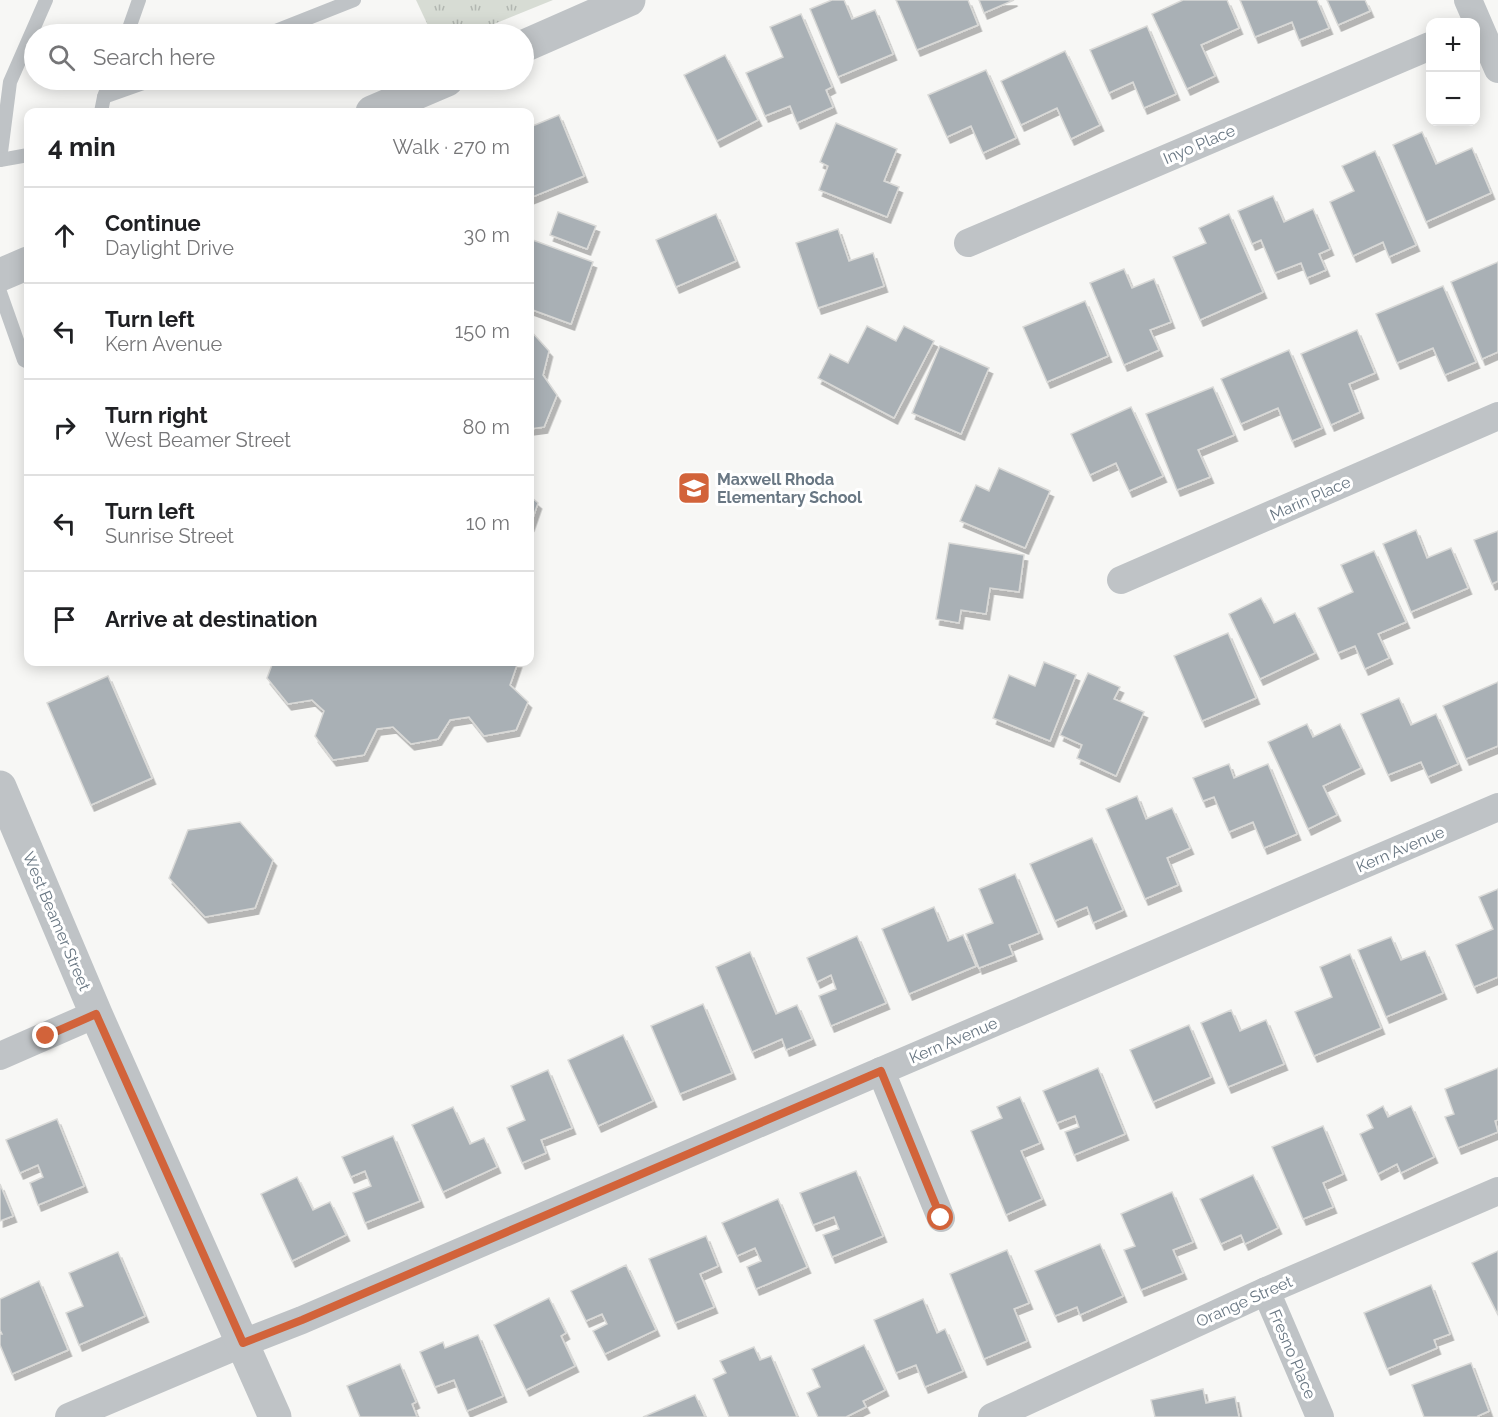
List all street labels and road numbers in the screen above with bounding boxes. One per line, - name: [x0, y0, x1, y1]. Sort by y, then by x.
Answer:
- street label: Inyo Place: [1160, 121, 1238, 168]
- street label: Marin Place: [1267, 472, 1353, 525]
- street label: Kern Avenue: [1353, 822, 1447, 877]
- street label: West Beamer Street: [19, 849, 95, 994]
- street label: Kern Avenue: [906, 1013, 1000, 1068]
- street label: Orange Street: [1193, 1272, 1296, 1331]
- street label: Fresno Place: [1265, 1307, 1320, 1402]

